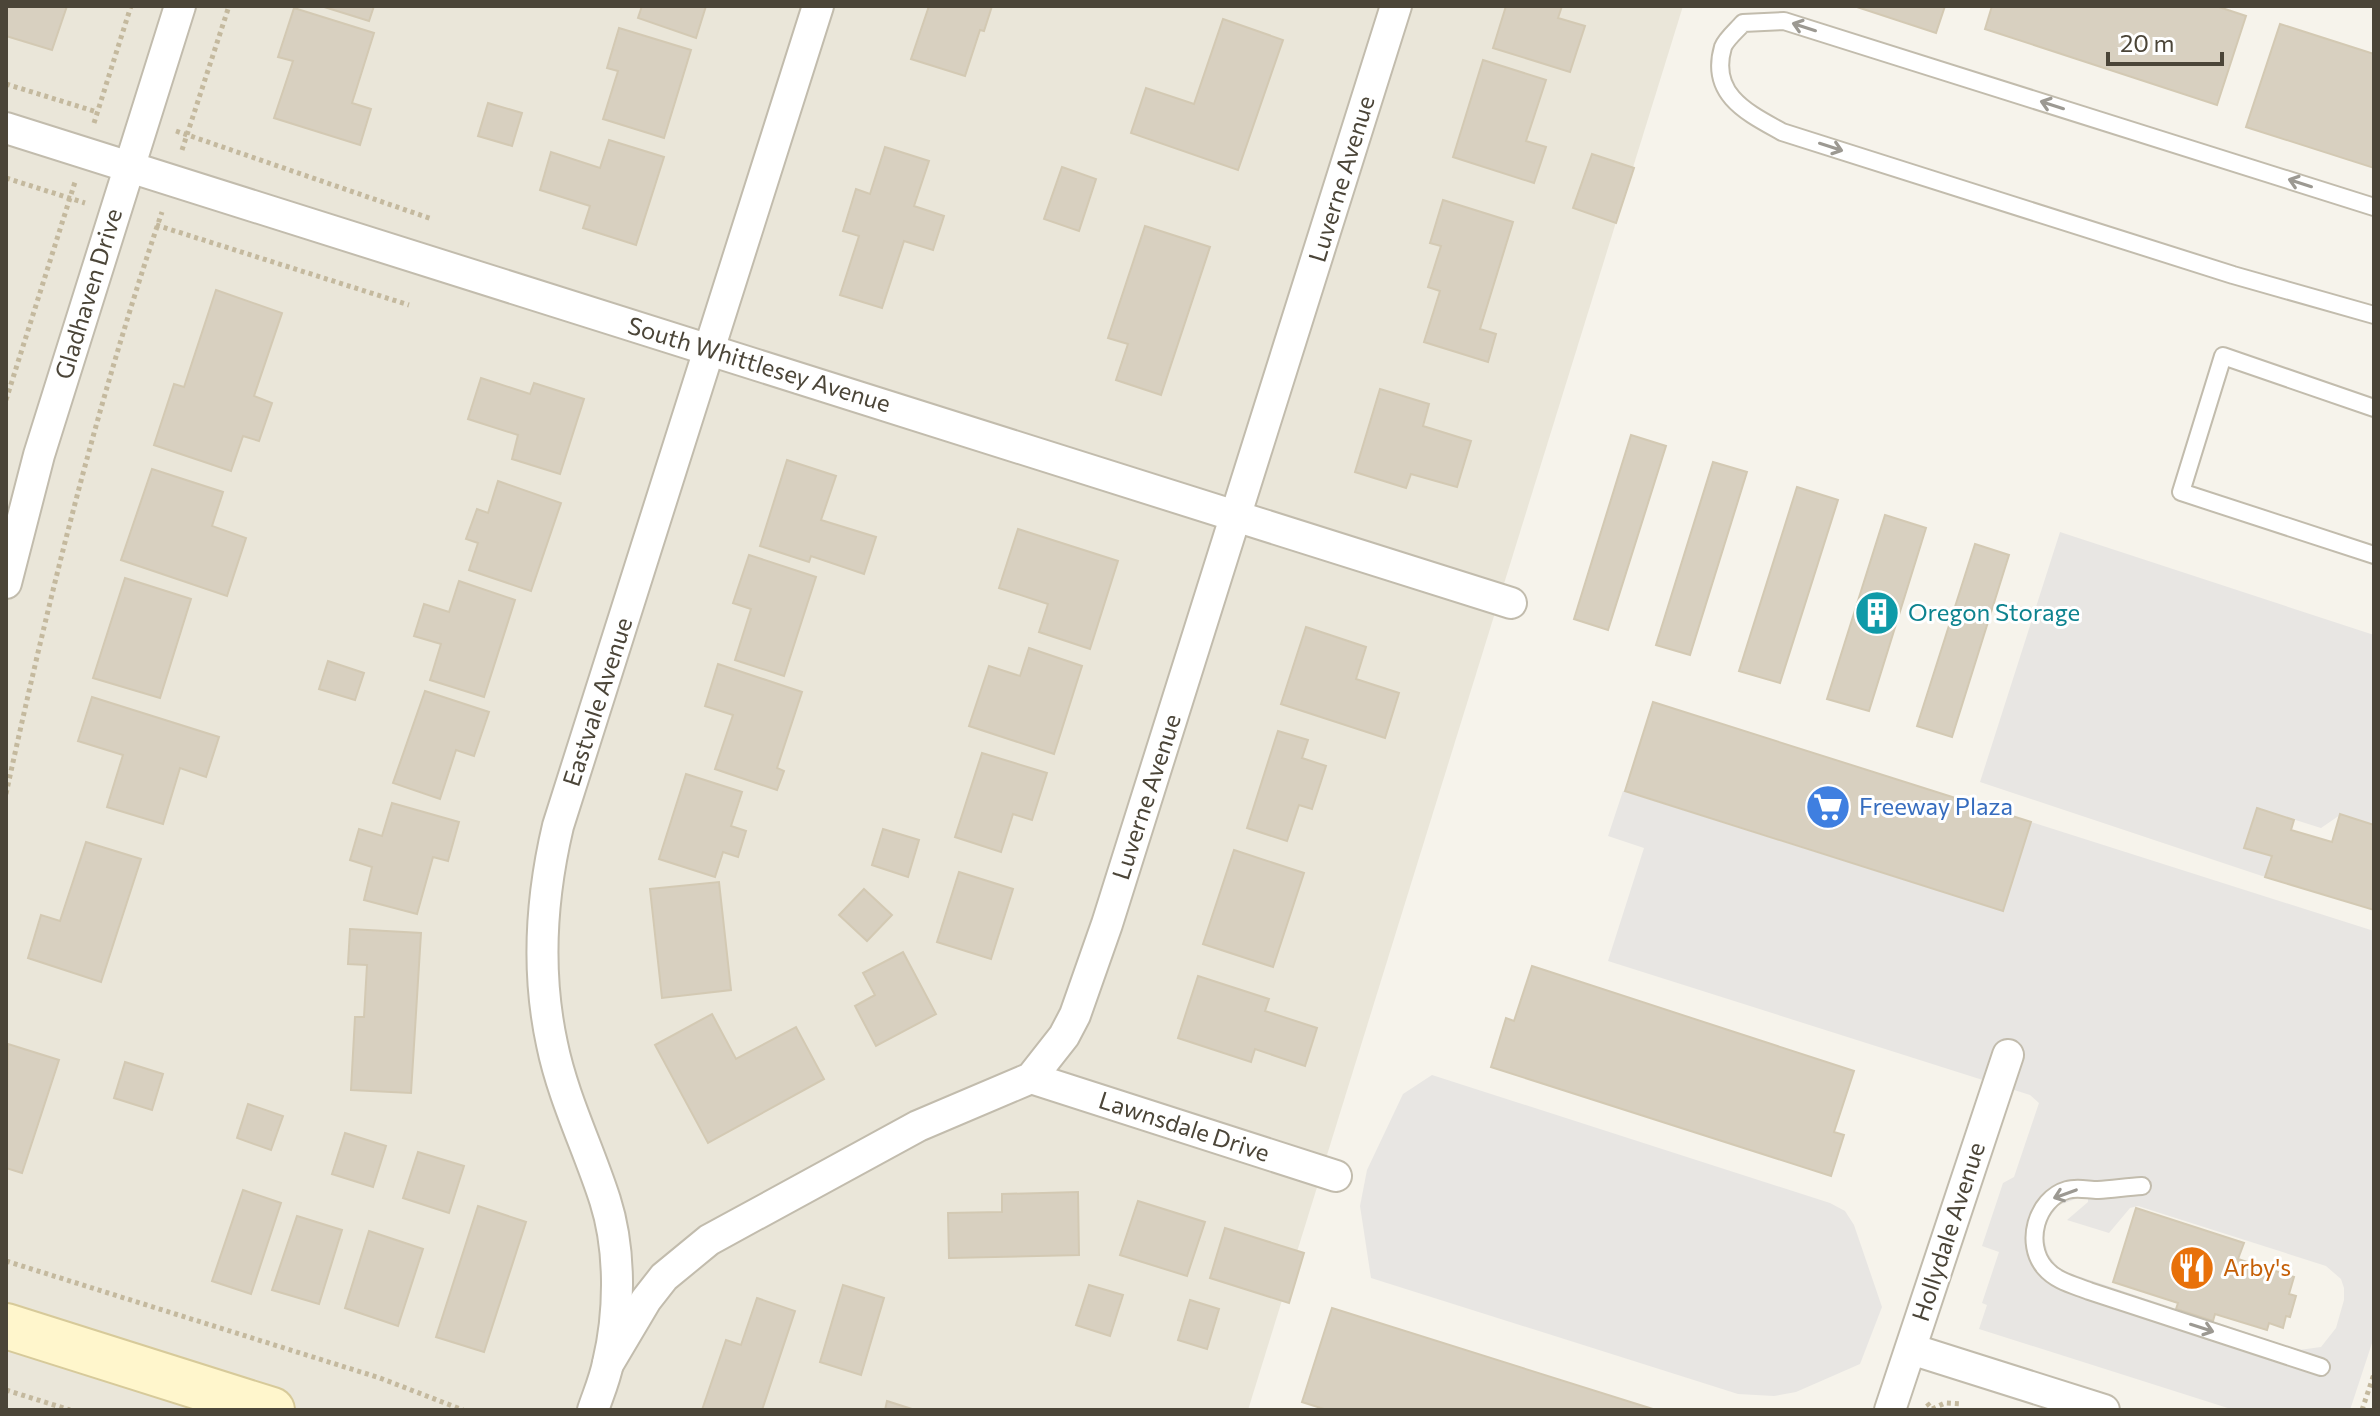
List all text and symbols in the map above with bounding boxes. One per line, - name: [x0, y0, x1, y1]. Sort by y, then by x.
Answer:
- scale bar: [2108, 16, 2222, 66]
- one-way arrow: [1791, 18, 1816, 33]
- text: 20 m: [2120, 28, 2174, 57]
- street label: Luverne Avenue: [1302, 92, 1380, 265]
- one-way arrow: [2039, 97, 2065, 112]
- one-way arrow: [1819, 141, 1844, 156]
- one-way arrow: [2287, 175, 2313, 190]
- street label: Gladhaven Drive: [48, 205, 127, 382]
- street label: South Whittlesey Avenue: [625, 310, 894, 417]
- building icon: Oregon Storage: [1853, 589, 1901, 637]
- place label: Oregon Storage: [1908, 597, 2080, 626]
- street label: Eastvale Avenue: [556, 614, 637, 789]
- street label: Luverne Avenue: [1105, 710, 1186, 883]
- supermarket icon: Freeway Plaza: [1804, 783, 1852, 831]
- place label: Freeway Plaza: [1859, 791, 2013, 820]
- street label: Lawnsdale Drive: [1096, 1084, 1273, 1167]
- street label: Hollydale Avenue: [1905, 1138, 1990, 1325]
- one-way arrow: [2054, 1187, 2078, 1202]
- restaurant icon: Arby's: [2168, 1244, 2216, 1292]
- place label: Arby's: [2223, 1252, 2291, 1281]
- one-way arrow: [2189, 1321, 2214, 1336]

